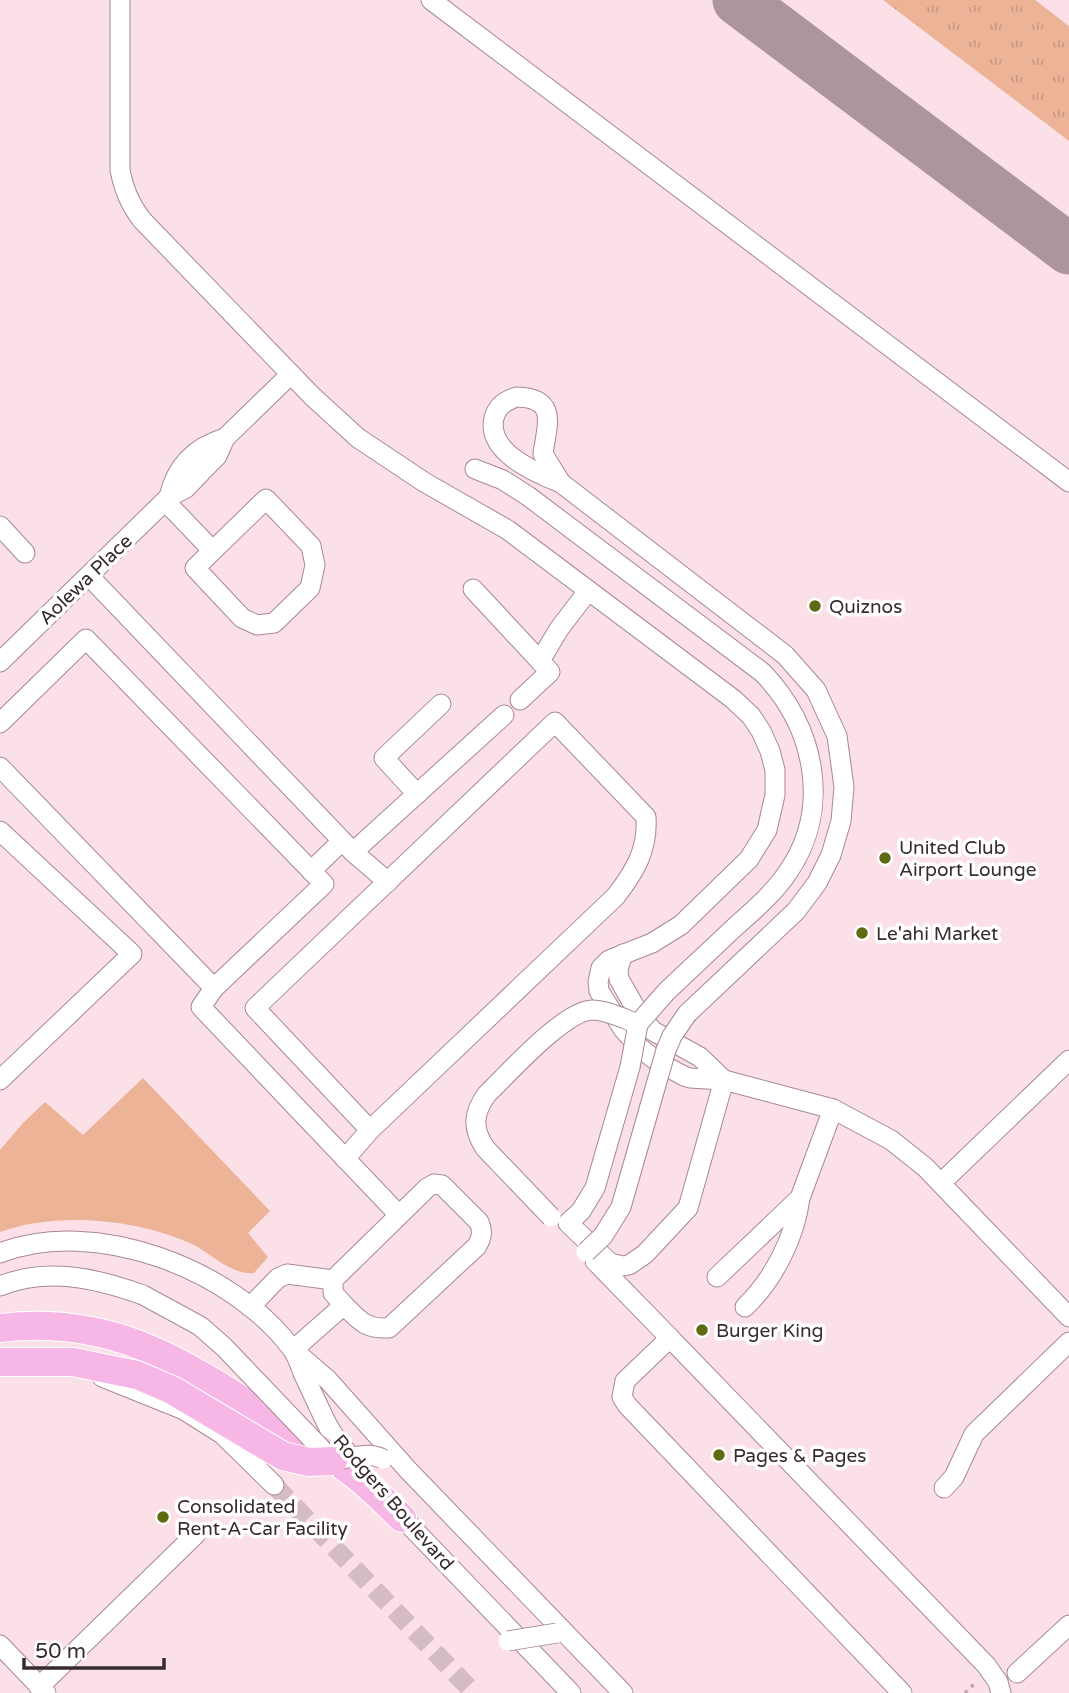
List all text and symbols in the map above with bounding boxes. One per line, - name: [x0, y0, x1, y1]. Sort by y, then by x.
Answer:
- street label: Aolewa Place: [35, 530, 137, 629]
- place label: Quiznos: [829, 596, 902, 618]
- marker: Quiznos: [807, 598, 823, 614]
- place label: United Club Airport Lounge: [899, 837, 1036, 881]
- marker: United Club Airport Lounge: [877, 850, 893, 866]
- place label: Le'ahi Market: [876, 923, 998, 945]
- marker: Le'ahi Market: [854, 925, 870, 941]
- place label: Burger King: [716, 1320, 824, 1342]
- marker: Burger King: [694, 1322, 710, 1338]
- street label: Rodgers Boulevard: [328, 1430, 458, 1575]
- place label: Pages & Pages: [733, 1445, 866, 1467]
- marker: Pages & Pages: [711, 1447, 727, 1463]
- place label: Consolidated Rent-A-Car Facility: [177, 1496, 348, 1540]
- marker: Consolidated Rent-A-Car Facility: [155, 1509, 171, 1525]
- scale bar: [24, 1626, 164, 1670]
- text: 50 m: [35, 1639, 86, 1664]

